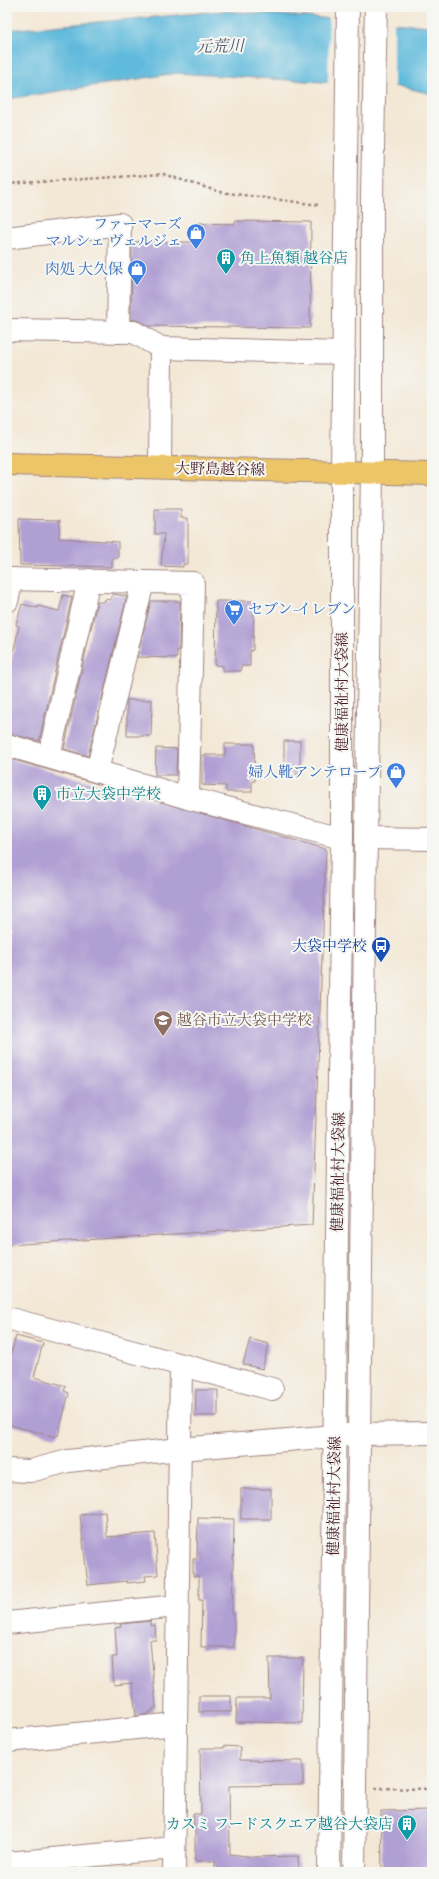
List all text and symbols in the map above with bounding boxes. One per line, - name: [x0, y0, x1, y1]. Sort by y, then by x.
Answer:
- water label: 元荒川: [196, 36, 246, 56]
- place label: ファーマーズ マルシェ ヴェルジェ: [46, 215, 182, 250]
- shop icon: ファーマーズ マルシェ ヴェルジェ: [185, 222, 207, 250]
- building icon: 角上魚類 越谷店: [215, 247, 237, 275]
- place label: 角上魚類 越谷店: [240, 249, 348, 267]
- shop icon: 肉処 大久保: [126, 258, 148, 286]
- place label: 肉処 大久保: [45, 260, 123, 278]
- street label: 大野島越谷線: [175, 459, 265, 479]
- supermarket icon: セブン-イレブン: [223, 598, 245, 626]
- place label: セブン-イレブン: [248, 600, 356, 618]
- street label: 健康福祉村大袋線: [333, 632, 351, 752]
- shop icon: 婦人靴アンテロープ: [385, 761, 407, 789]
- place label: 婦人靴アンテロープ: [248, 763, 382, 781]
- building icon: 市立大袋中学校: [31, 783, 53, 811]
- place label: 市立大袋中学校: [56, 785, 161, 803]
- bus stop icon: 大袋中学校: [370, 935, 392, 963]
- place label: 大袋中学校: [292, 937, 367, 955]
- school or university icon: 越谷市立大袋中学校: [152, 1009, 174, 1037]
- place label: 越谷市立大袋中学校: [177, 1011, 312, 1029]
- street label: 健康福祉村大袋線: [328, 1112, 348, 1232]
- street label: 健康福祉村大袋線: [324, 1436, 344, 1556]
- building icon: カスミ フードスクエア越谷大袋店: [396, 1813, 418, 1841]
- place label: カスミ フードスクエア越谷大袋店: [166, 1815, 393, 1833]

